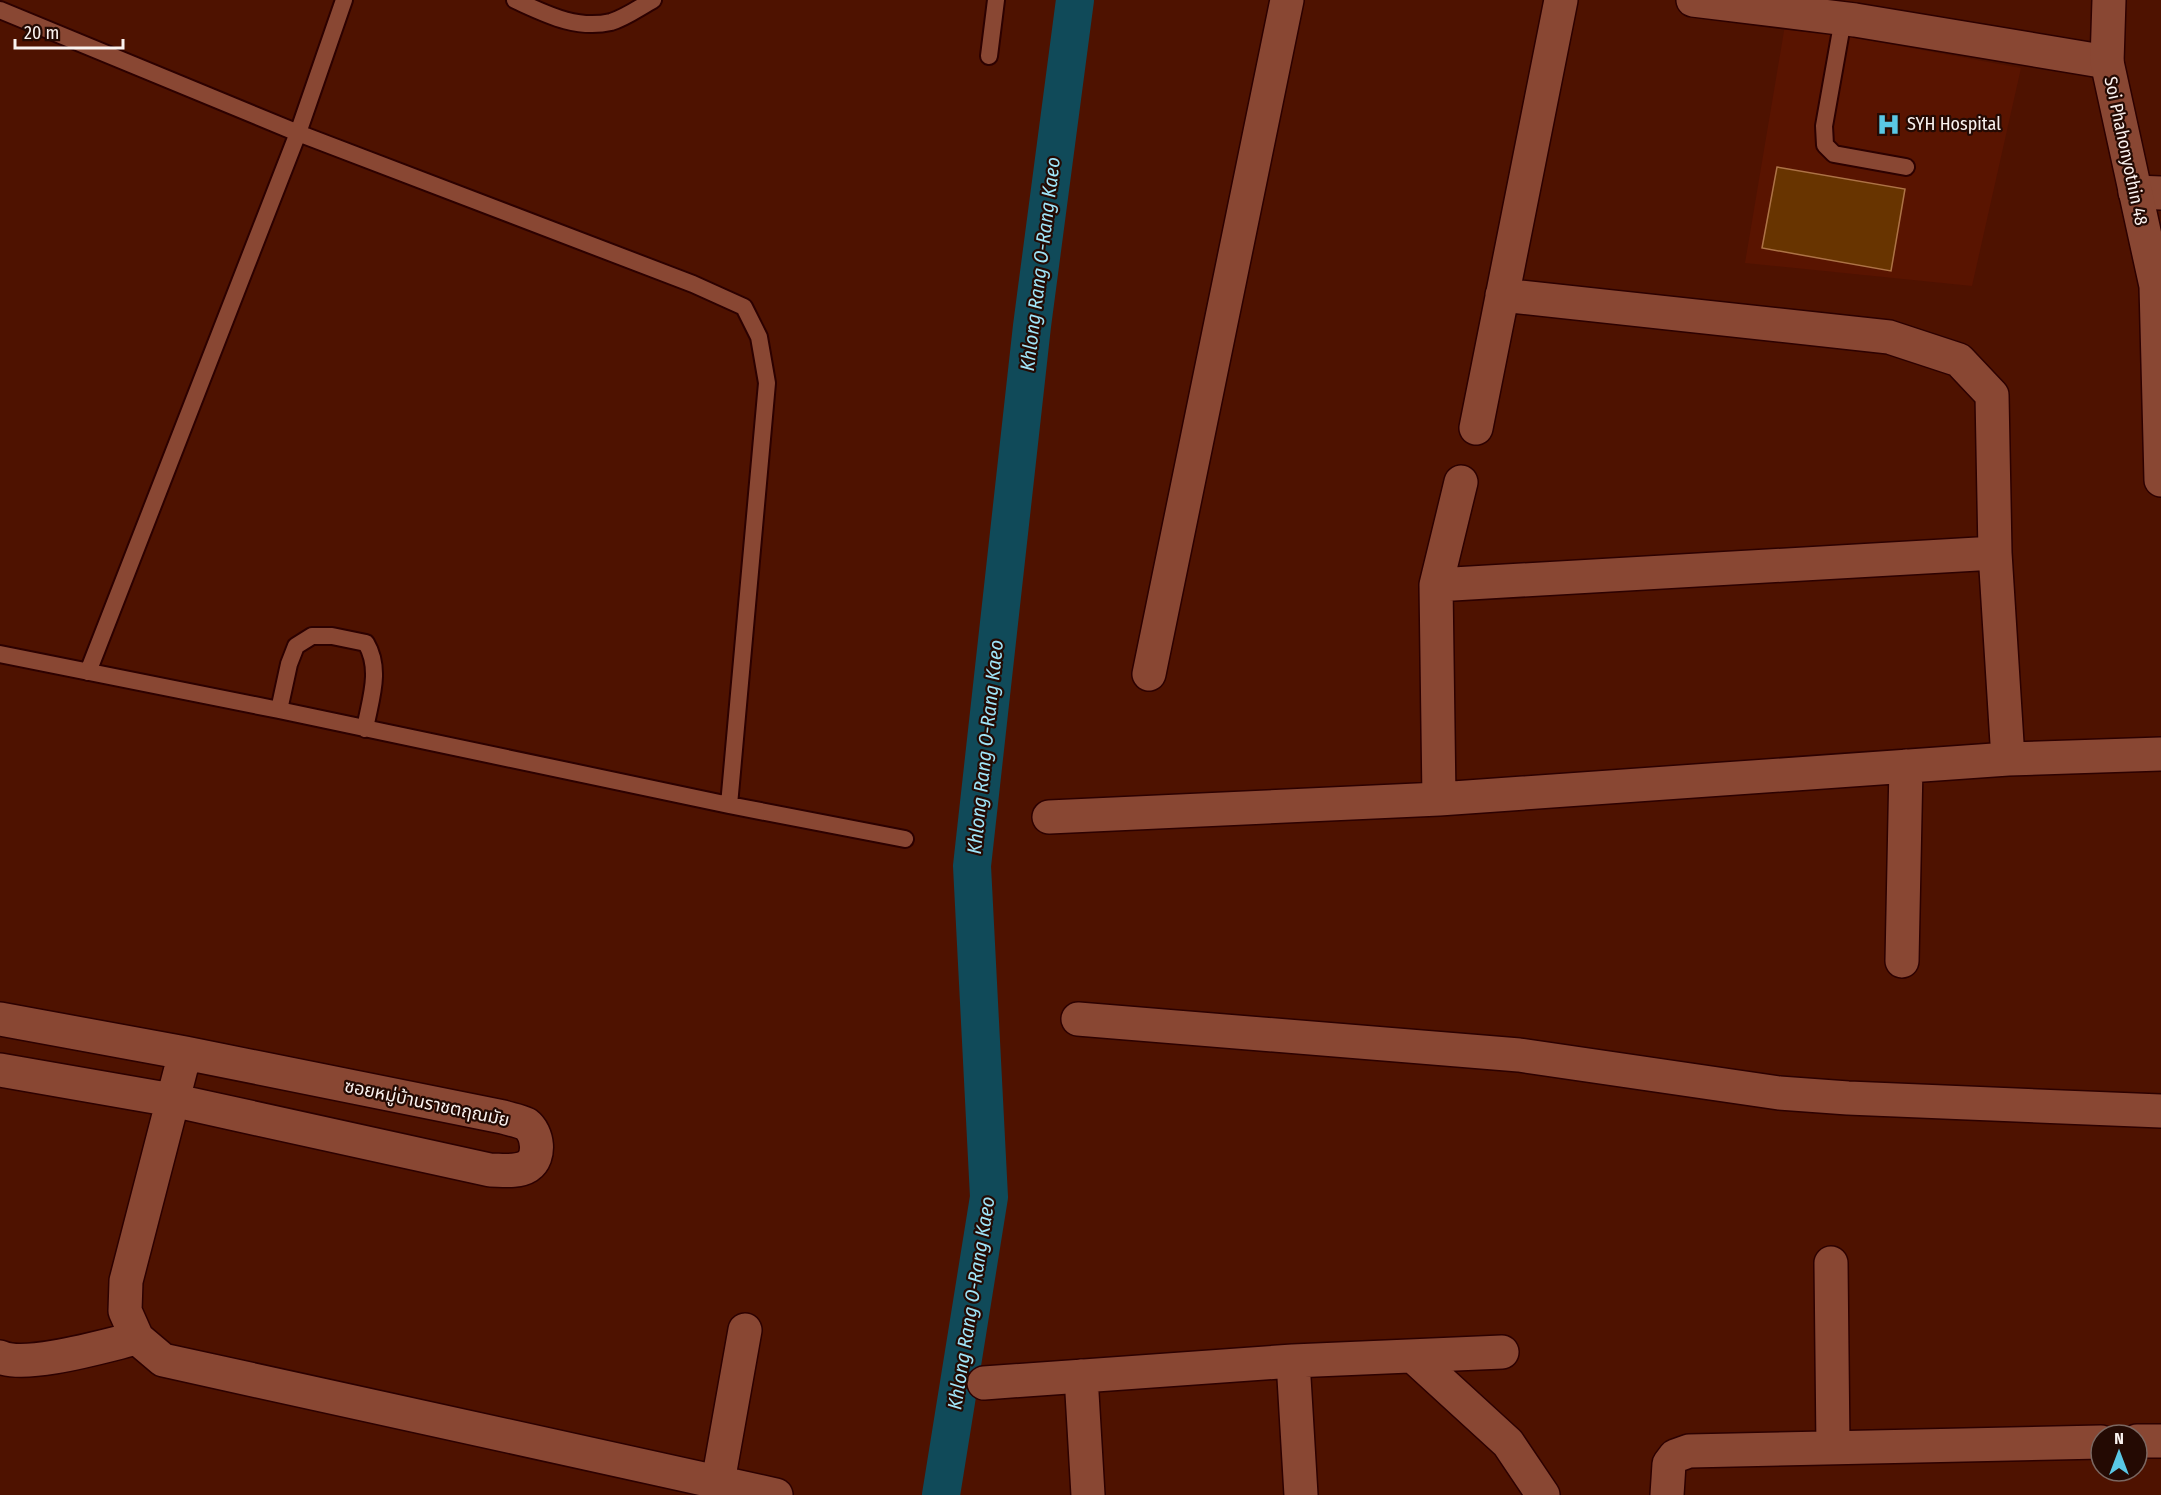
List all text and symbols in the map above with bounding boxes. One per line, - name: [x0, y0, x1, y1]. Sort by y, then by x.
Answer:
- scale bar: [15, 12, 123, 50]
- text: 20 m: [24, 22, 59, 44]
- street label: Soi Phahonyothin 48: [2099, 75, 2153, 227]
- hospital icon: SYH Hospital: [1876, 111, 1902, 137]
- place label: SYH Hospital: [1907, 113, 2001, 135]
- water label: Khlong Rang O-Rang Kaeo: [1015, 156, 1065, 372]
- water label: Khlong Rang O-Rang Kaeo: [962, 639, 1008, 855]
- street label: ซอยหมู่บ้านราชตฤณมัย: [342, 1075, 512, 1132]
- water label: Khlong Rang O-Rang Kaeo: [942, 1195, 1000, 1411]
- north arrow: [2089, 1423, 2149, 1483]
- text: N: [2114, 1429, 2124, 1448]

